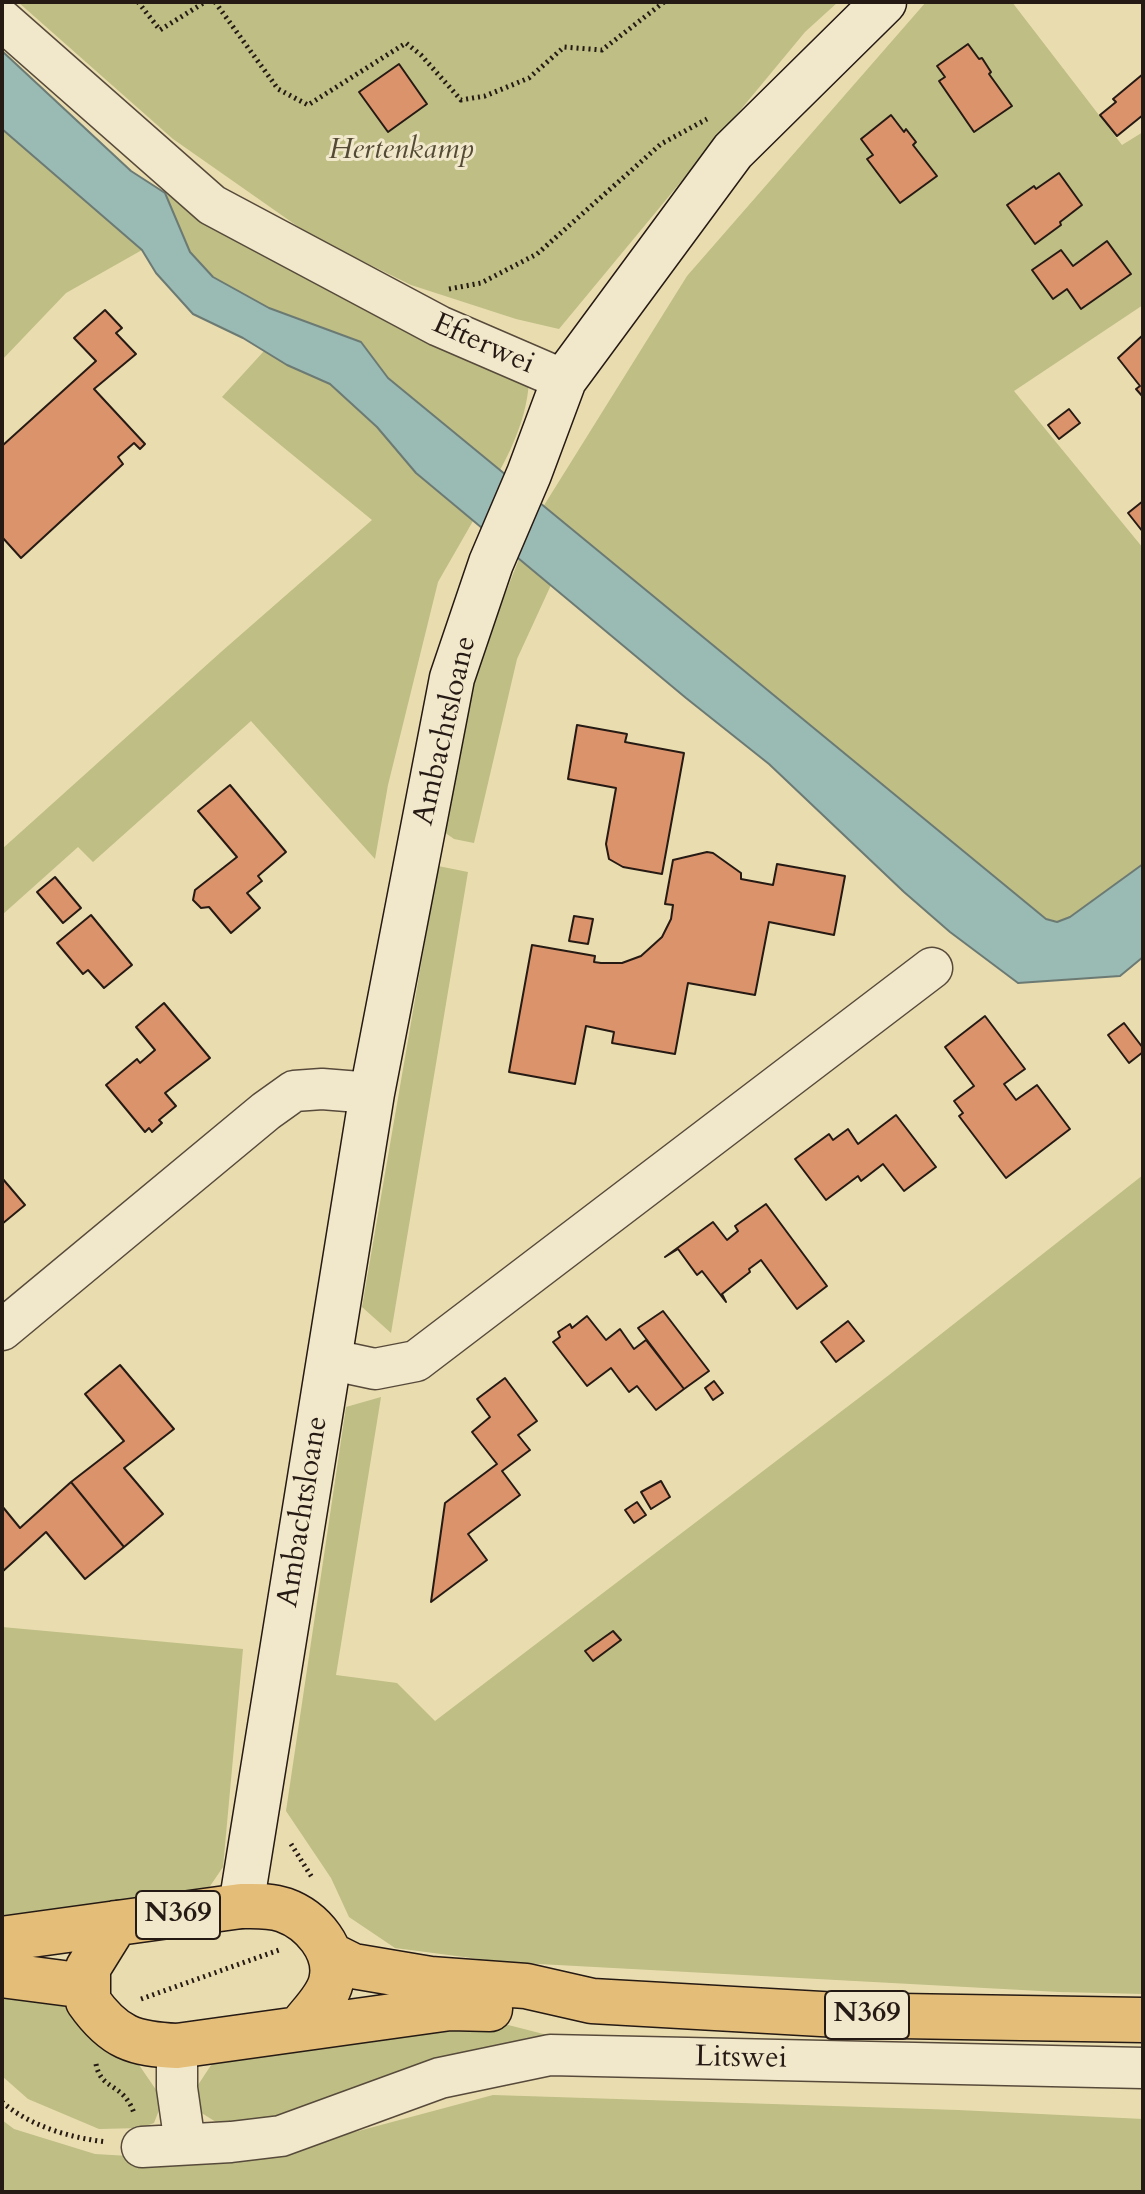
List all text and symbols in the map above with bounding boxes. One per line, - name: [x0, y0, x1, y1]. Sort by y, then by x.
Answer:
- park label: Hertenkamp: [329, 133, 473, 169]
- street label: Efterwei: [426, 307, 540, 383]
- street label: Ambachtsloane: [407, 633, 485, 829]
- street label: Ambachtsloane: [271, 1414, 337, 1610]
- road number: N369: [136, 1891, 220, 1939]
- road number: N369: [825, 1991, 909, 2039]
- street label: Litswei: [695, 2040, 787, 2078]

